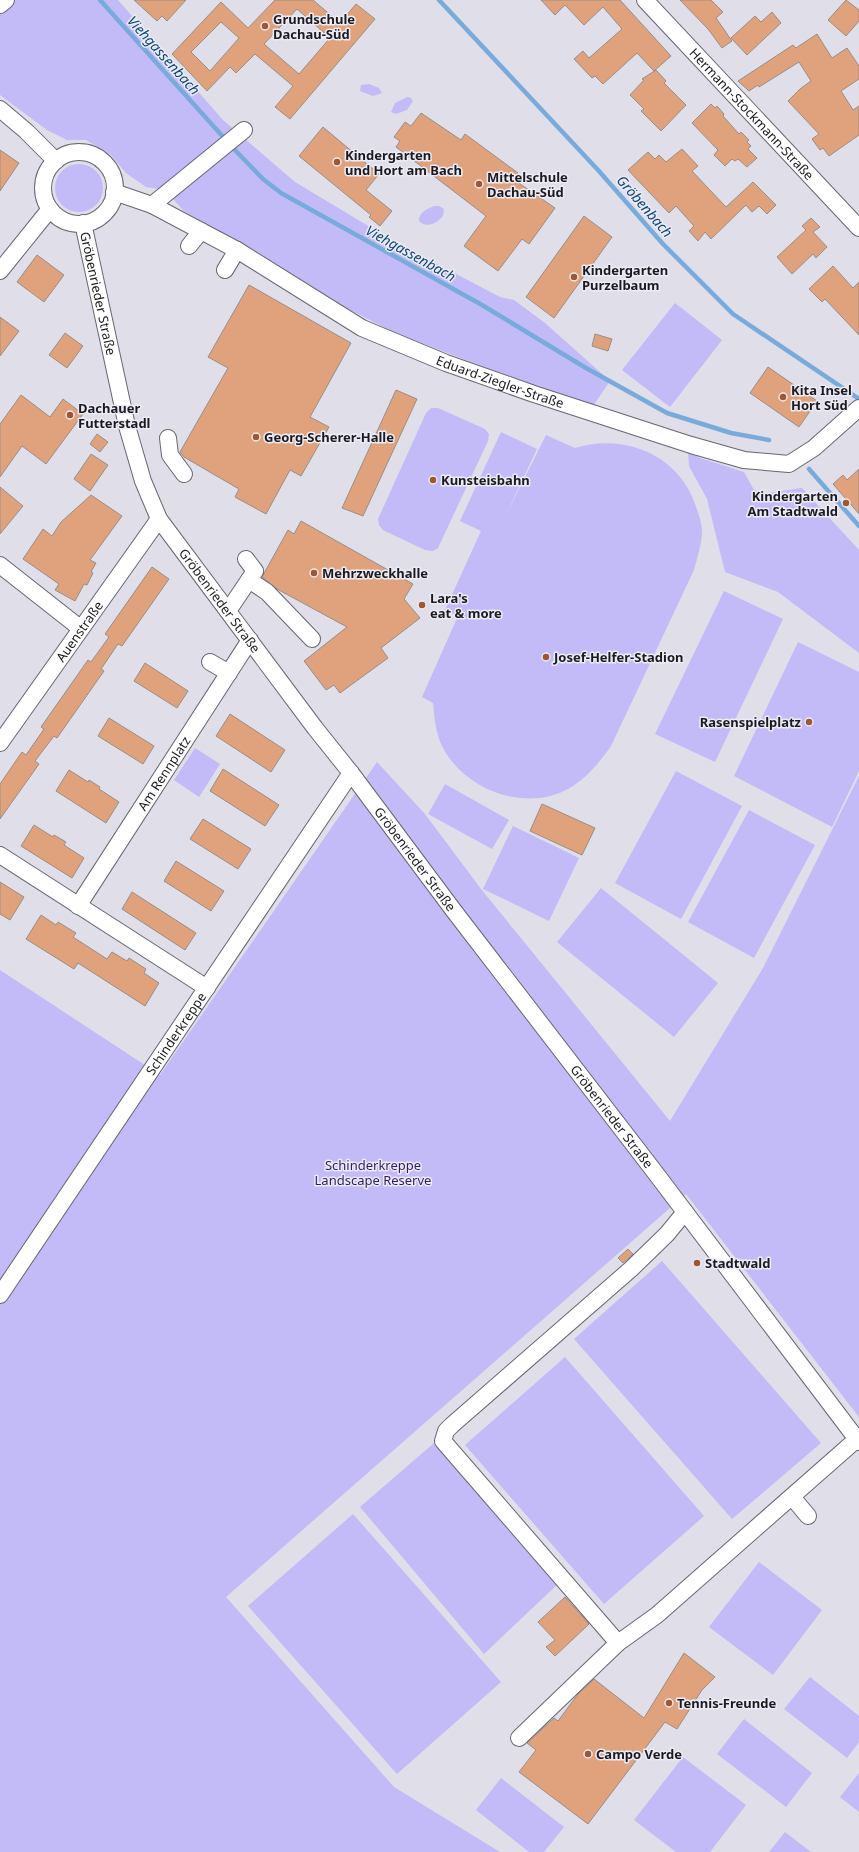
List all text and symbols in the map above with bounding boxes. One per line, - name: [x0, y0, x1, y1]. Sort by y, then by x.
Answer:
- place label: Grundschule Dachau-Süd: [273, 10, 355, 43]
- water label: Viehgassenbach: [123, 11, 205, 99]
- marker: Grundschule Dachau-Süd: [260, 21, 270, 31]
- street label: Hermann-Stockmann-Straße: [685, 44, 818, 184]
- place label: Kindergarten und Hort am Bach: [345, 146, 462, 179]
- marker: Kindergarten und Hort am Bach: [332, 157, 342, 167]
- place label: Mittelschule Dachau-Süd: [487, 168, 568, 201]
- water label: Gröbenbach: [613, 171, 677, 241]
- marker: Mittelschule Dachau-Süd: [474, 179, 484, 189]
- water label: Viehgassenbach: [363, 220, 459, 286]
- street label: Gröbenrieder Straße: [76, 230, 120, 357]
- place label: Kindergarten Purzelbaum: [582, 261, 668, 294]
- marker: Kindergarten Purzelbaum: [569, 272, 579, 282]
- street label: Eduard-Ziegler-Straße: [434, 351, 566, 412]
- place label: Kita Insel Hort Süd: [791, 381, 852, 414]
- marker: Kita Insel Hort Süd: [778, 392, 788, 402]
- place label: Dachauer Futterstadl: [78, 399, 151, 432]
- marker: Dachauer Futterstadl: [65, 410, 75, 420]
- place label: Georg-Scherer-Halle: [264, 428, 394, 446]
- marker: Georg-Scherer-Halle: [251, 432, 261, 442]
- place label: Kunsteisbahn: [441, 471, 530, 489]
- marker: Kunsteisbahn: [428, 475, 438, 485]
- place label: Kindergarten Am Stadtwald: [747, 487, 838, 520]
- marker: Kindergarten Am Stadtwald: [841, 498, 851, 508]
- street label: Gröbenrieder Straße: [175, 545, 265, 656]
- place label: Mehrzweckhalle: [322, 564, 428, 582]
- marker: Mehrzweckhalle: [309, 568, 319, 578]
- place label: Lara's eat & more: [430, 589, 502, 622]
- street label: Auenstraße: [52, 597, 107, 665]
- marker: Lara's eat & more: [417, 600, 427, 610]
- place label: Josef-Helfer-Stadion: [553, 648, 684, 666]
- marker: Josef-Helfer-Stadion: [541, 652, 551, 662]
- place label: Rasenspielplatz: [700, 713, 801, 731]
- marker: Rasenspielplatz: [804, 717, 814, 727]
- street label: Am Rennplatz: [133, 733, 194, 814]
- street label: Gröbenrieder Straße: [370, 803, 460, 915]
- street label: Schinderkreppe: [141, 989, 210, 1079]
- street label: Gröbenrieder Straße: [567, 1061, 657, 1172]
- park label: Schinderkreppe Landscape Reserve: [315, 1156, 431, 1189]
- place label: Stadtwald: [705, 1254, 770, 1272]
- marker: Stadtwald: [692, 1258, 702, 1268]
- place label: Tennis-Freunde: [677, 1694, 776, 1712]
- marker: Tennis-Freunde: [664, 1698, 674, 1708]
- place label: Campo Verde: [596, 1745, 682, 1763]
- marker: Campo Verde: [583, 1749, 593, 1759]

